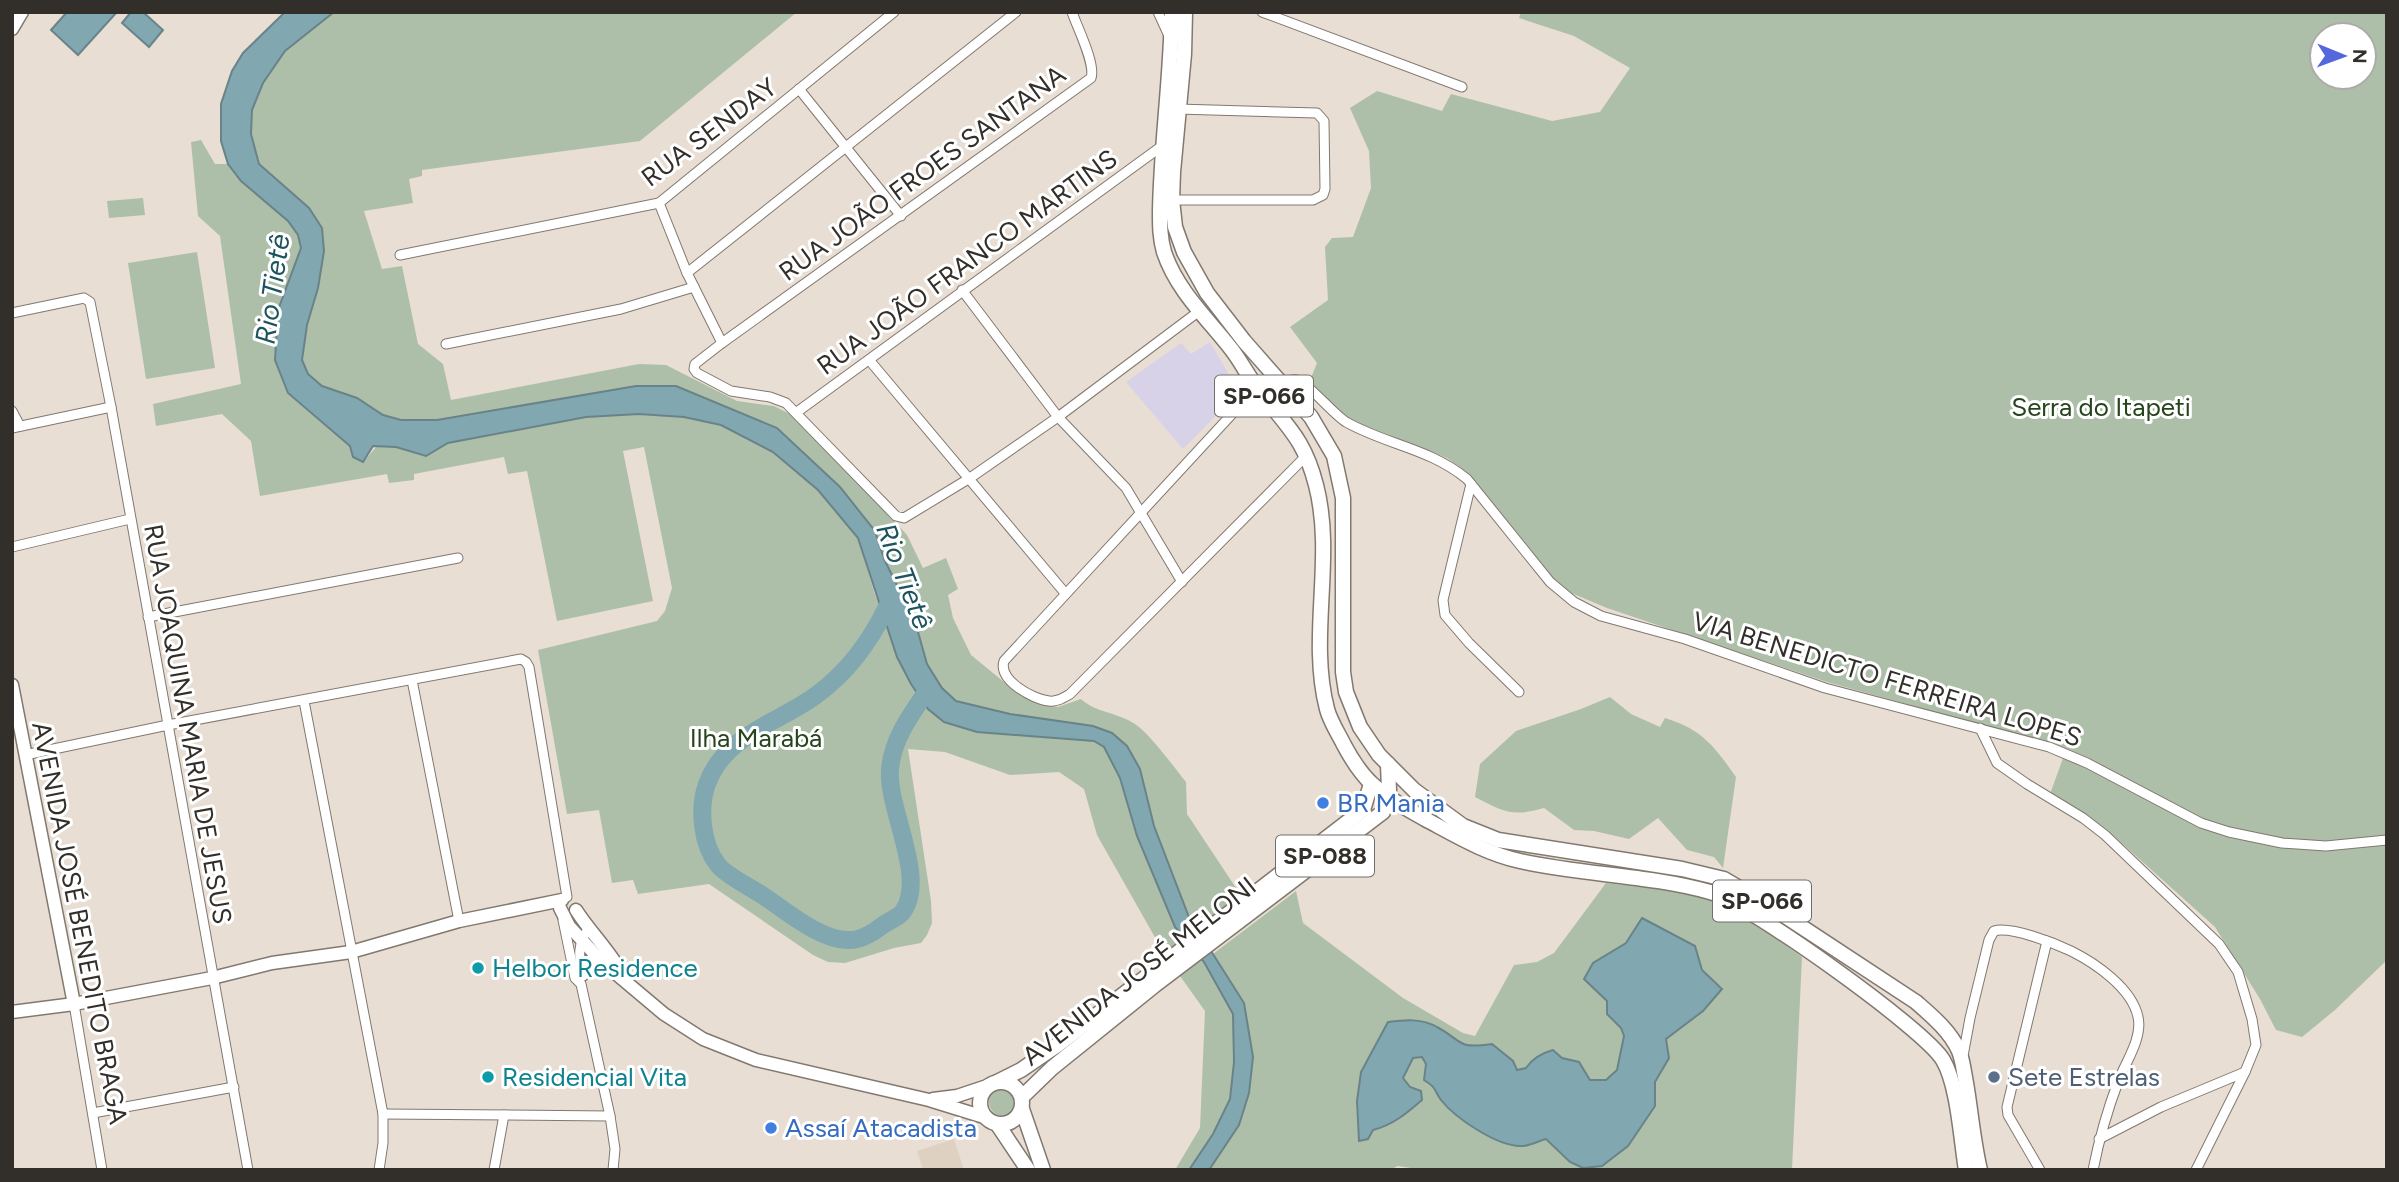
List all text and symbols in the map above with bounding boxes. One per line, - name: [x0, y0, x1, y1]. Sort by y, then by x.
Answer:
- north arrow: [2308, 21, 2378, 91]
- text: N: [2348, 49, 2371, 64]
- street label: RUA JOÃO FROES SANTANA: [772, 58, 1072, 288]
- street label: RUA SENDAY: [635, 71, 783, 193]
- street label: RUA JOÃO FRANCO MARTINS: [811, 142, 1123, 382]
- water label: Rio Tietê: [247, 232, 297, 346]
- road number: SP-066: [1215, 376, 1313, 416]
- park label: Serra do Itapeti: [2011, 391, 2191, 423]
- water label: Rio Tietê: [869, 518, 941, 634]
- street label: RUA JOAQUINA MARIA DE JESUS: [137, 522, 239, 926]
- street label: VIA BENEDICTO FERREIRA LOPES: [1689, 604, 2085, 754]
- street label: AVENIDA JOSÉ BENEDITO BRAGA: [25, 719, 135, 1127]
- park label: Ilha Marabá: [690, 722, 822, 754]
- place label: BR Mania: [1337, 787, 1445, 819]
- marker: BR Mania: [1315, 795, 1331, 811]
- road number: SP-088: [1276, 836, 1374, 876]
- street label: AVENIDA JOSÉ MELONI: [1016, 870, 1262, 1072]
- road number: SP-066: [1713, 880, 1811, 922]
- place label: Helbor Residence: [492, 952, 698, 984]
- marker: Helbor Residence: [470, 960, 486, 976]
- place label: Residencial Vita: [502, 1061, 687, 1093]
- place label: Sete Estrelas: [2008, 1061, 2160, 1093]
- marker: Residencial Vita: [480, 1069, 496, 1085]
- marker: Sete Estrelas: [1986, 1069, 2002, 1085]
- place label: Assaí Atacadista: [785, 1112, 977, 1144]
- marker: Assaí Atacadista: [763, 1120, 779, 1136]

